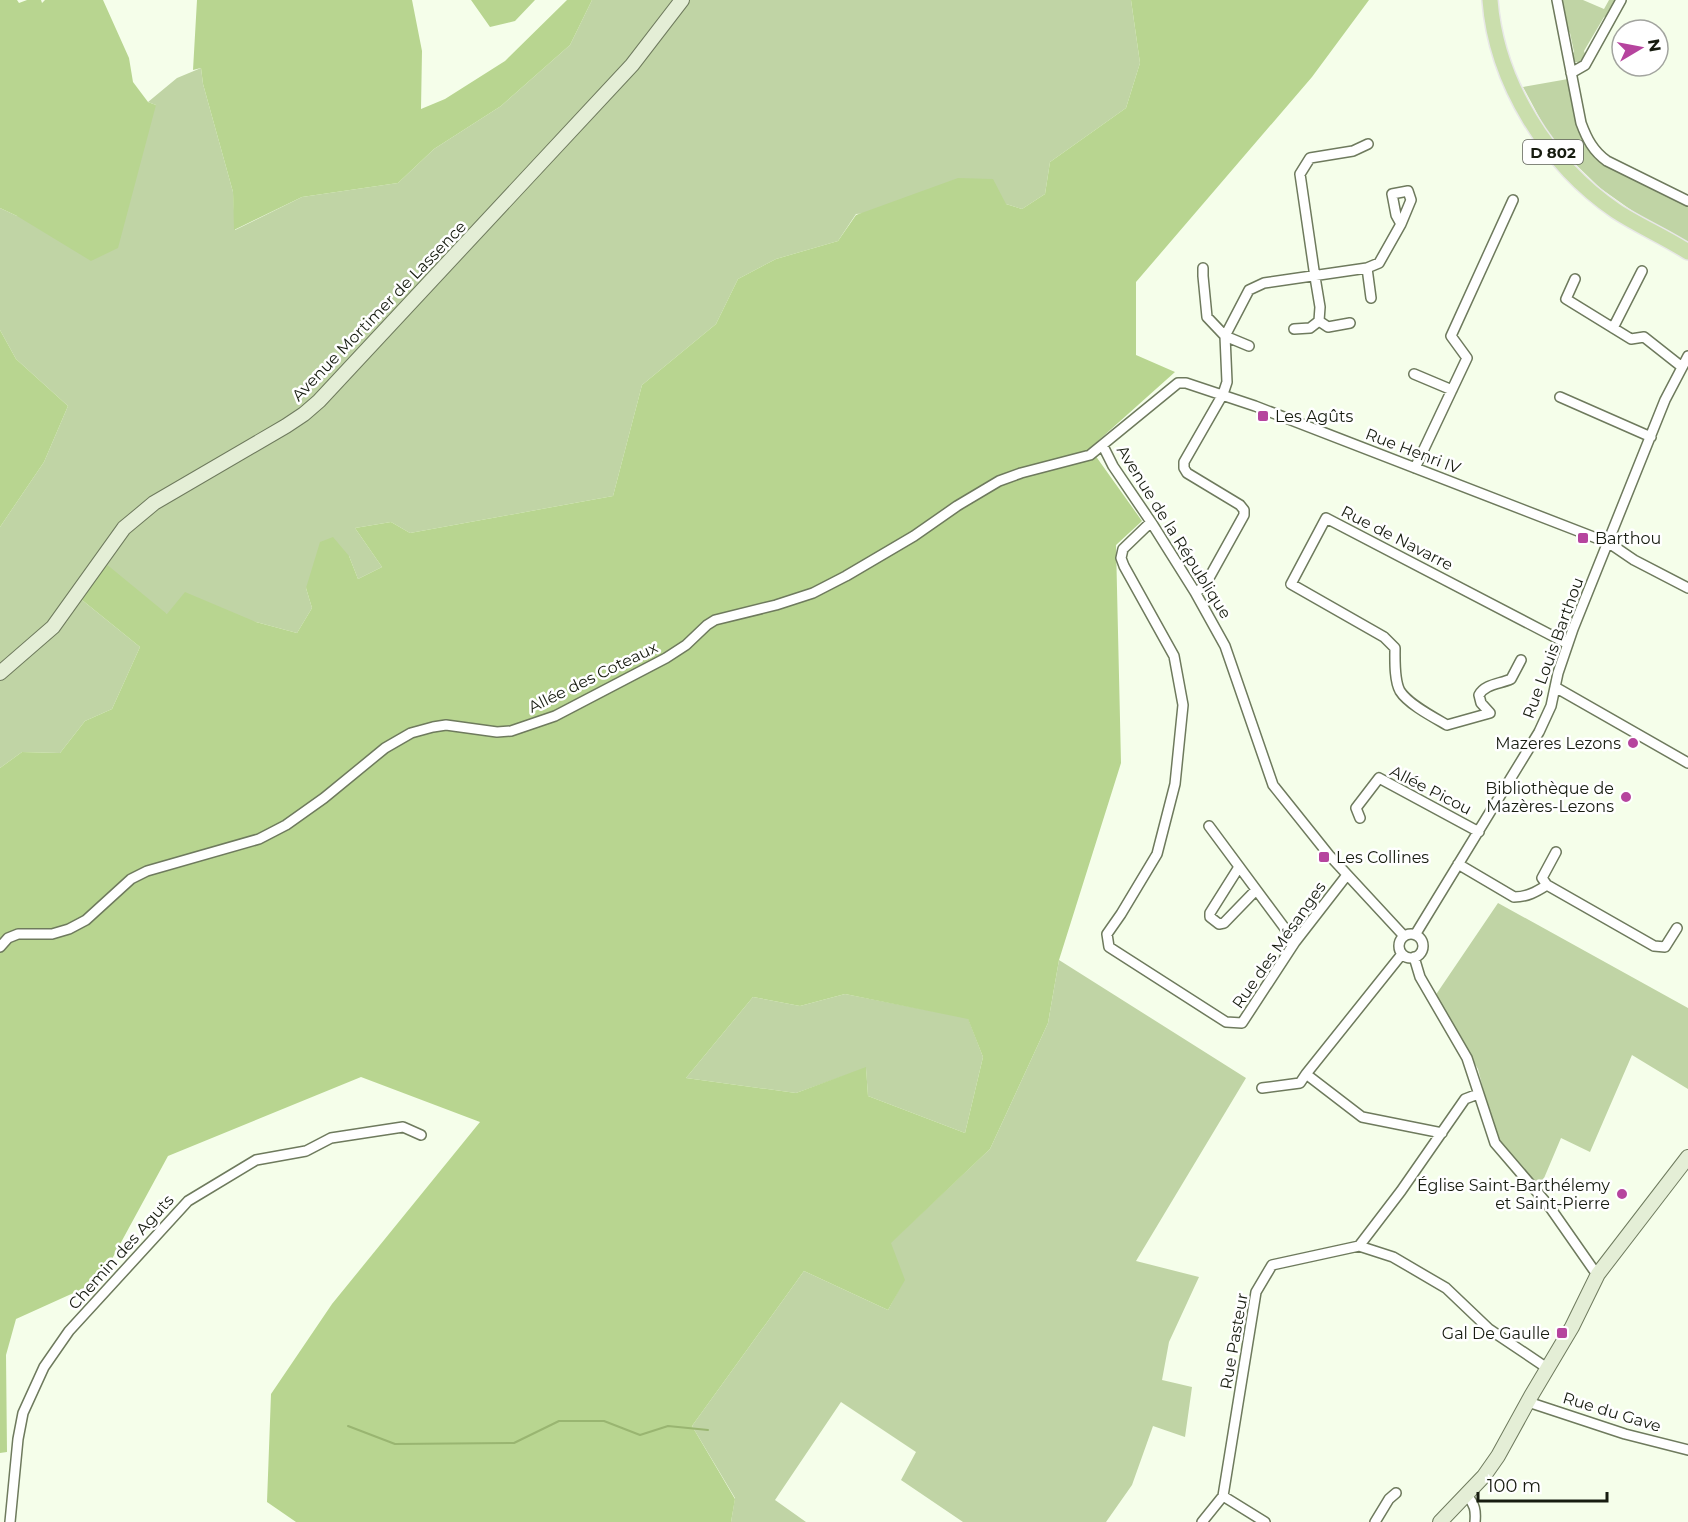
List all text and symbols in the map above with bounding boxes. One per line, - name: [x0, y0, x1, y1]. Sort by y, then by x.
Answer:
- north arrow: [1610, 18, 1670, 78]
- text: N: [1644, 37, 1665, 54]
- road number: D 802: [1523, 140, 1583, 164]
- street label: Avenue Mortimer de Lassence: [288, 217, 470, 405]
- place label: Les Agûts: [1275, 407, 1354, 426]
- marker: Les Agûts: [1256, 409, 1270, 423]
- street label: Rue Henri IV: [1363, 424, 1464, 478]
- street label: Avenue de la République: [1113, 442, 1235, 622]
- street label: Rue de Navarre: [1338, 502, 1456, 574]
- place label: Barthou: [1595, 529, 1661, 548]
- marker: Barthou: [1576, 531, 1590, 545]
- street label: Rue Louis Barthou: [1519, 575, 1587, 721]
- street label: Allée des Coteaux: [525, 637, 661, 717]
- place label: Mazeres Lezons: [1495, 734, 1621, 753]
- marker: Mazeres Lezons: [1626, 736, 1640, 750]
- street label: Allée Picou: [1387, 761, 1475, 819]
- place label: Bibliothèque de Mazères-Lezons: [1485, 779, 1614, 816]
- marker: Bibliothèque de Mazères-Lezons: [1619, 790, 1633, 804]
- place label: Les Collines: [1336, 848, 1429, 867]
- marker: Les Collines: [1317, 850, 1331, 864]
- street label: Rue des Mésanges: [1228, 878, 1330, 1012]
- place label: Église Saint-Barthélemy et Saint-Pierre: [1417, 1176, 1610, 1213]
- marker: Église Saint-Barthélemy et Saint-Pierre: [1615, 1187, 1629, 1201]
- street label: Chemin des Aguts: [64, 1191, 178, 1313]
- street label: Rue Pasteur: [1216, 1291, 1252, 1391]
- place label: Gal De Gaulle: [1442, 1324, 1550, 1343]
- marker: Gal De Gaulle: [1555, 1326, 1569, 1340]
- street label: Rue du Gave: [1561, 1388, 1663, 1436]
- scale bar: [1478, 1465, 1607, 1503]
- text: 100 m: [1487, 1475, 1541, 1497]

